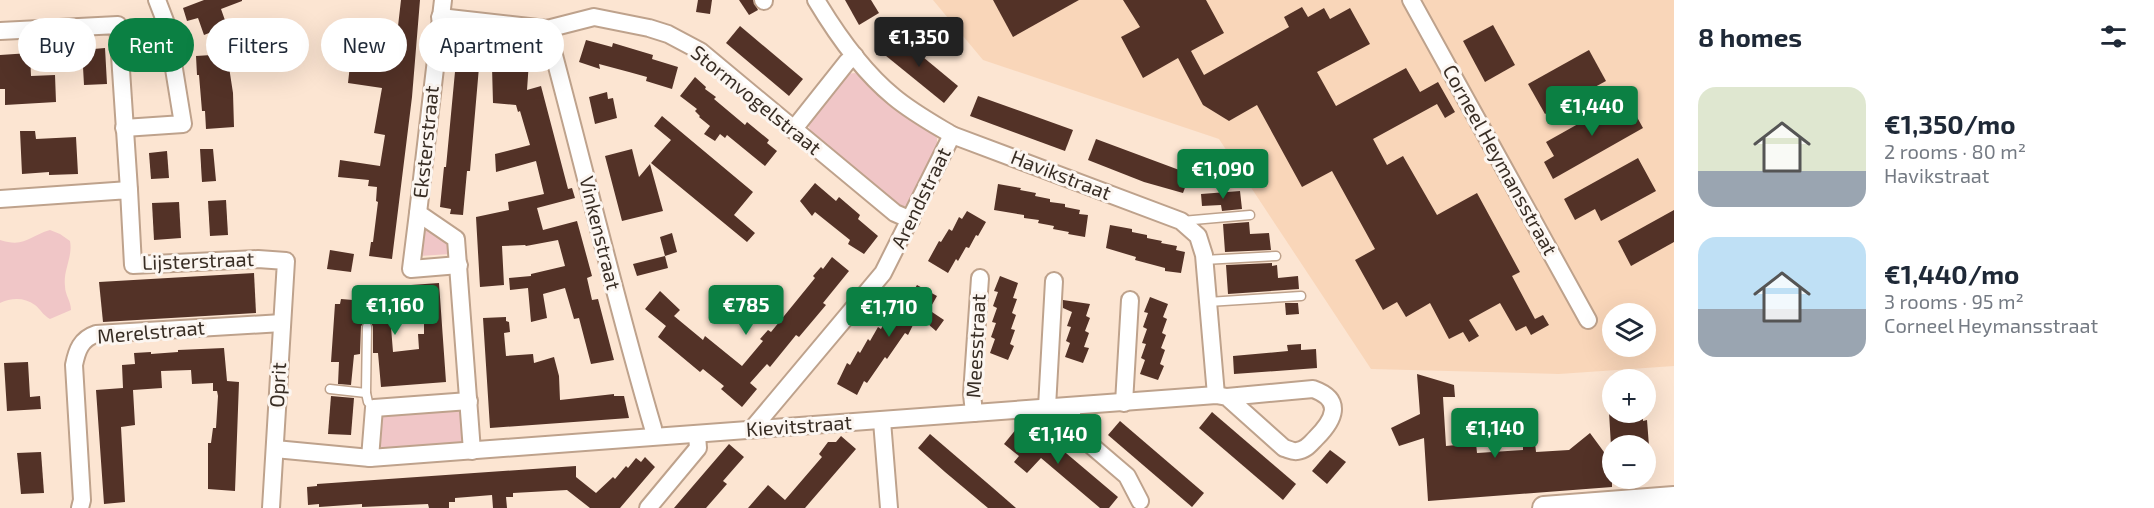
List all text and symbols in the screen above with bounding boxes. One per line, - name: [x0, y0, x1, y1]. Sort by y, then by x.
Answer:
- pin: €1,350: [870, 17, 968, 68]
- chip: Buy: [18, 18, 96, 72]
- chip: Rent: [108, 18, 194, 72]
- chip: Filters: [206, 18, 309, 72]
- chip: New: [321, 18, 407, 72]
- chip: Apartment: [419, 18, 564, 72]
- icon: filters: [2097, 20, 2130, 53]
- text: 8 homes: [1698, 21, 1802, 52]
- text: €1,350: [888, 24, 950, 48]
- street label: Stormvogelstraat: [687, 39, 827, 159]
- street label: Corneel Heymansstraat: [1438, 60, 1563, 259]
- street label: Eksterstraat: [407, 84, 443, 199]
- pin: €1,440: [1543, 86, 1641, 137]
- text: €1,440: [1560, 93, 1624, 117]
- text: €1,350/mo: [1884, 108, 2016, 139]
- icon: home: [1746, 111, 1818, 183]
- text: 2 rooms · 80 m²: [1884, 139, 2026, 163]
- street label: Arendstraat: [885, 143, 955, 252]
- street label: Havikstraat: [1008, 144, 1115, 204]
- pin: €1,090: [1174, 149, 1272, 200]
- text: €1,090: [1191, 156, 1255, 180]
- text: Havikstraat: [1884, 163, 1989, 187]
- street label: Vinkenstraat: [575, 173, 627, 292]
- street label: Lijsterstraat: [141, 246, 255, 274]
- text: €1,440/mo: [1884, 258, 2019, 289]
- icon: home: [1746, 261, 1818, 333]
- pin: €1,160: [346, 285, 444, 336]
- pin: €785: [710, 285, 782, 336]
- pin: €1,710: [840, 287, 938, 338]
- text: 3 rooms · 95 m²: [1884, 289, 2024, 313]
- text: €1,160: [366, 292, 424, 316]
- text: €785: [723, 292, 769, 316]
- street label: Meesstraat: [960, 293, 990, 399]
- text: €1,710: [860, 294, 918, 318]
- map controls: [1602, 303, 1656, 489]
- button: layers: [1602, 303, 1656, 357]
- text: Corneel Heymansstraat: [1884, 313, 2098, 337]
- street label: Merelstraat: [96, 314, 206, 348]
- street label: Oprit: [264, 361, 290, 408]
- button: +: [1602, 369, 1656, 423]
- pin: €1,140: [1446, 408, 1544, 459]
- street label: Kievitstraat: [745, 409, 853, 441]
- pin: €1,140: [1009, 414, 1107, 465]
- text: €1,140: [1465, 415, 1525, 439]
- text: €1,140: [1028, 421, 1088, 445]
- button: −: [1602, 435, 1656, 489]

